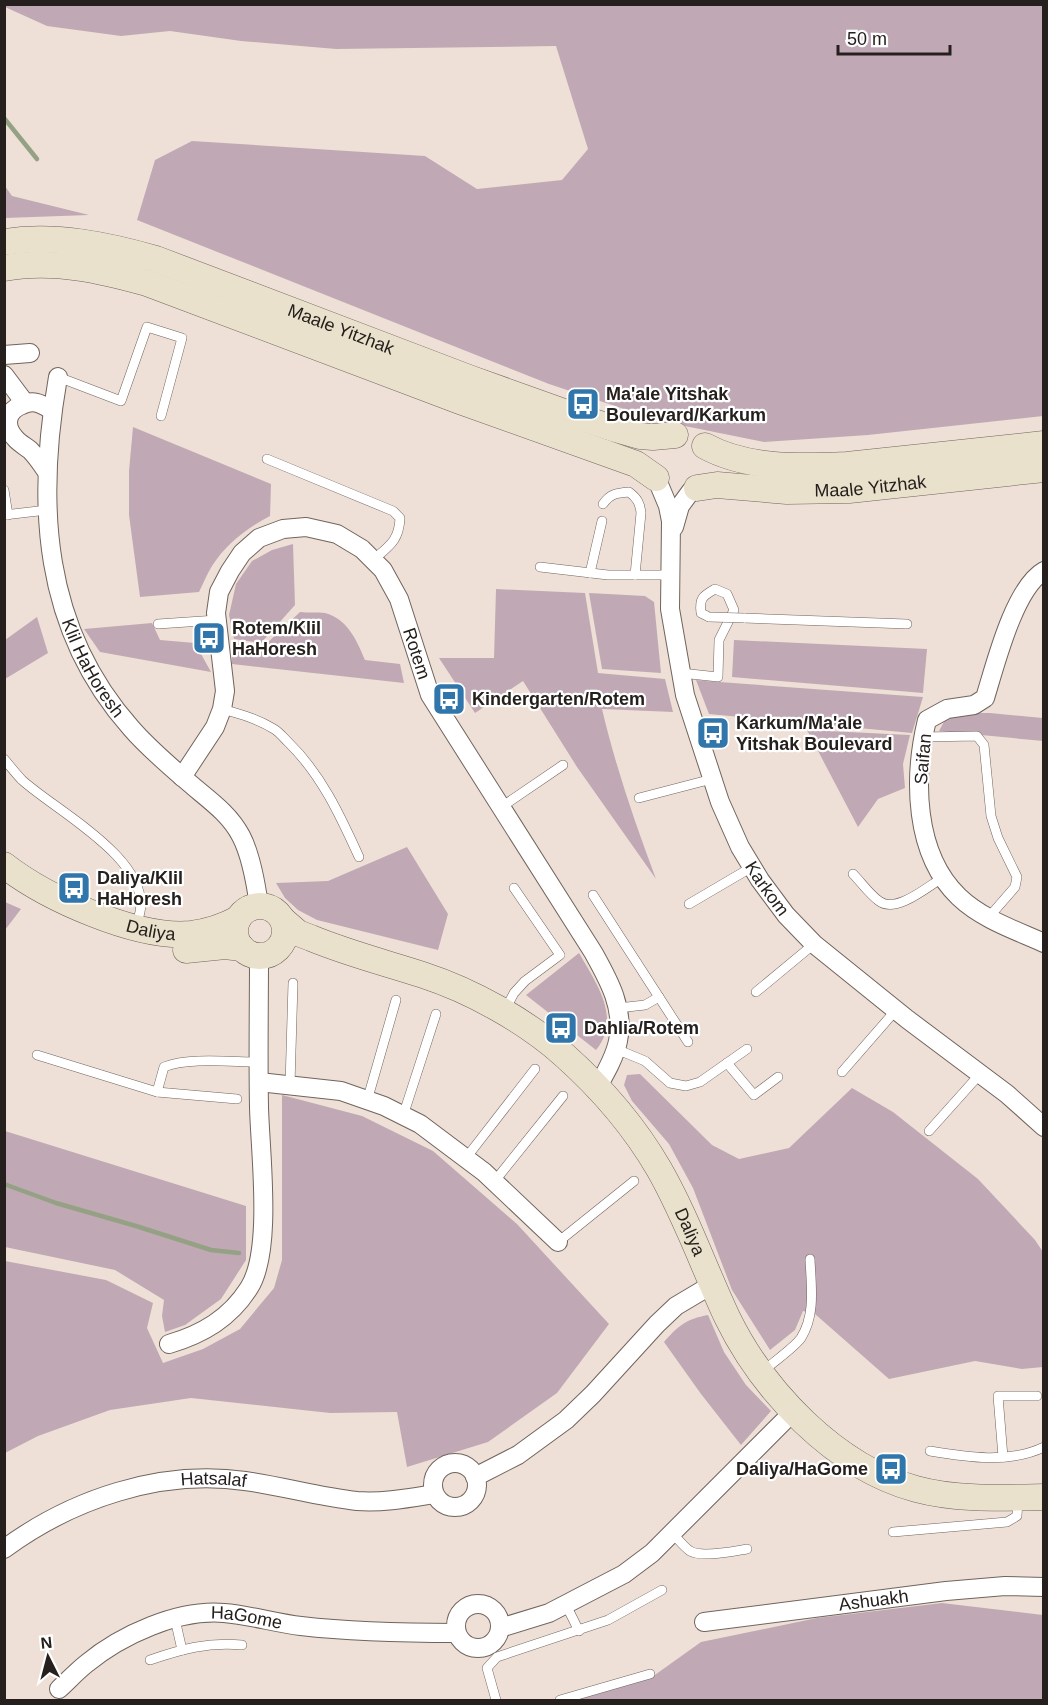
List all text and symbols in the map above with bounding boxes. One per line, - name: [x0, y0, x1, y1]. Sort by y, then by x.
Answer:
- scale bar: [838, 18, 950, 56]
- text: 50 m: [847, 29, 887, 49]
- street label: Maale Yitzhak: [285, 300, 398, 359]
- place label: Ma'ale Yitshak Boulevard/Karkum: [606, 384, 766, 425]
- bus stop icon: Ma'ale Yitshak Boulevard/Karkum: [565, 386, 601, 422]
- street label: Maale Yitzhak: [814, 472, 928, 501]
- street label: Klil HaHoresh: [58, 616, 128, 721]
- place label: Rotem/Klil HaHoresh: [232, 618, 321, 659]
- bus stop icon: Rotem/Klil HaHoresh: [191, 620, 227, 656]
- street label: Rotem: [399, 625, 434, 682]
- bus stop icon: Kindergarten/Rotem: [431, 681, 467, 717]
- place label: Kindergarten/Rotem: [472, 689, 645, 709]
- place label: Karkum/Ma'ale Yitshak Boulevard: [736, 713, 892, 754]
- bus stop icon: Karkum/Ma'ale Yitshak Boulevard: [695, 715, 731, 751]
- street label: Saifan: [911, 733, 935, 785]
- street label: Karkom: [741, 858, 793, 920]
- place label: Daliya/Klil HaHoresh: [97, 868, 183, 909]
- bus stop icon: Daliya/Klil HaHoresh: [56, 870, 92, 906]
- street label: Daliya: [124, 916, 177, 944]
- bus stop icon: Dahlia/Rotem: [543, 1010, 579, 1046]
- place label: Dahlia/Rotem: [584, 1018, 699, 1038]
- street label: Daliya: [671, 1205, 709, 1260]
- bus stop icon: Daliya/HaGome: [873, 1451, 909, 1487]
- place label: Daliya/HaGome: [736, 1459, 868, 1479]
- street label: Hatsalaf: [180, 1468, 249, 1491]
- street label: Ashuakh: [838, 1586, 910, 1615]
- street label: HaGome: [211, 1602, 284, 1633]
- north arrow: [18, 1627, 78, 1687]
- text: N: [40, 1634, 53, 1652]

